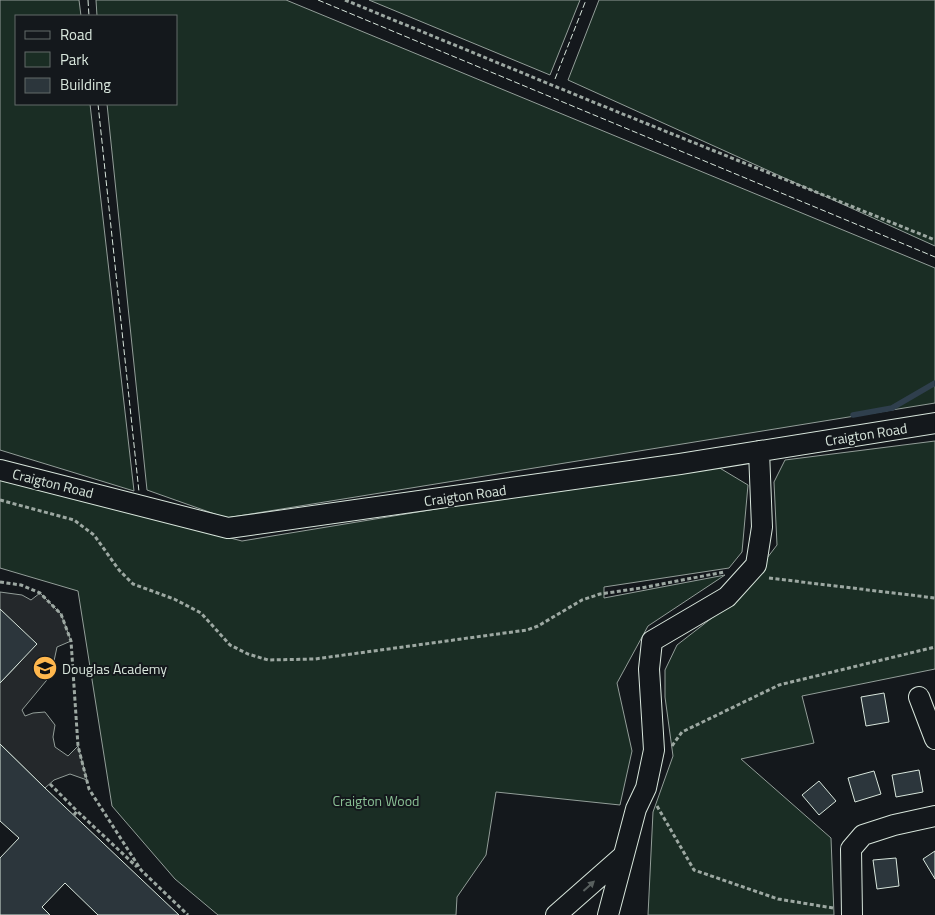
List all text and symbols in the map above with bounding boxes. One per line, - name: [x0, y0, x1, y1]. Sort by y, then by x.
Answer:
- legend: [15, 15, 178, 105]
- text: Road: [60, 23, 92, 46]
- text: Park: [60, 48, 89, 71]
- text: Building: [60, 73, 111, 96]
- street label: Craigton Road: [823, 417, 909, 451]
- street label: Craigton Road: [10, 463, 96, 503]
- street label: Craigton Road: [422, 479, 508, 511]
- school or university icon: Douglas Academy: [32, 655, 58, 681]
- place label: Douglas Academy: [62, 658, 167, 679]
- park label: Craigton Wood: [333, 790, 419, 811]
- one-way arrow: [583, 880, 596, 891]

